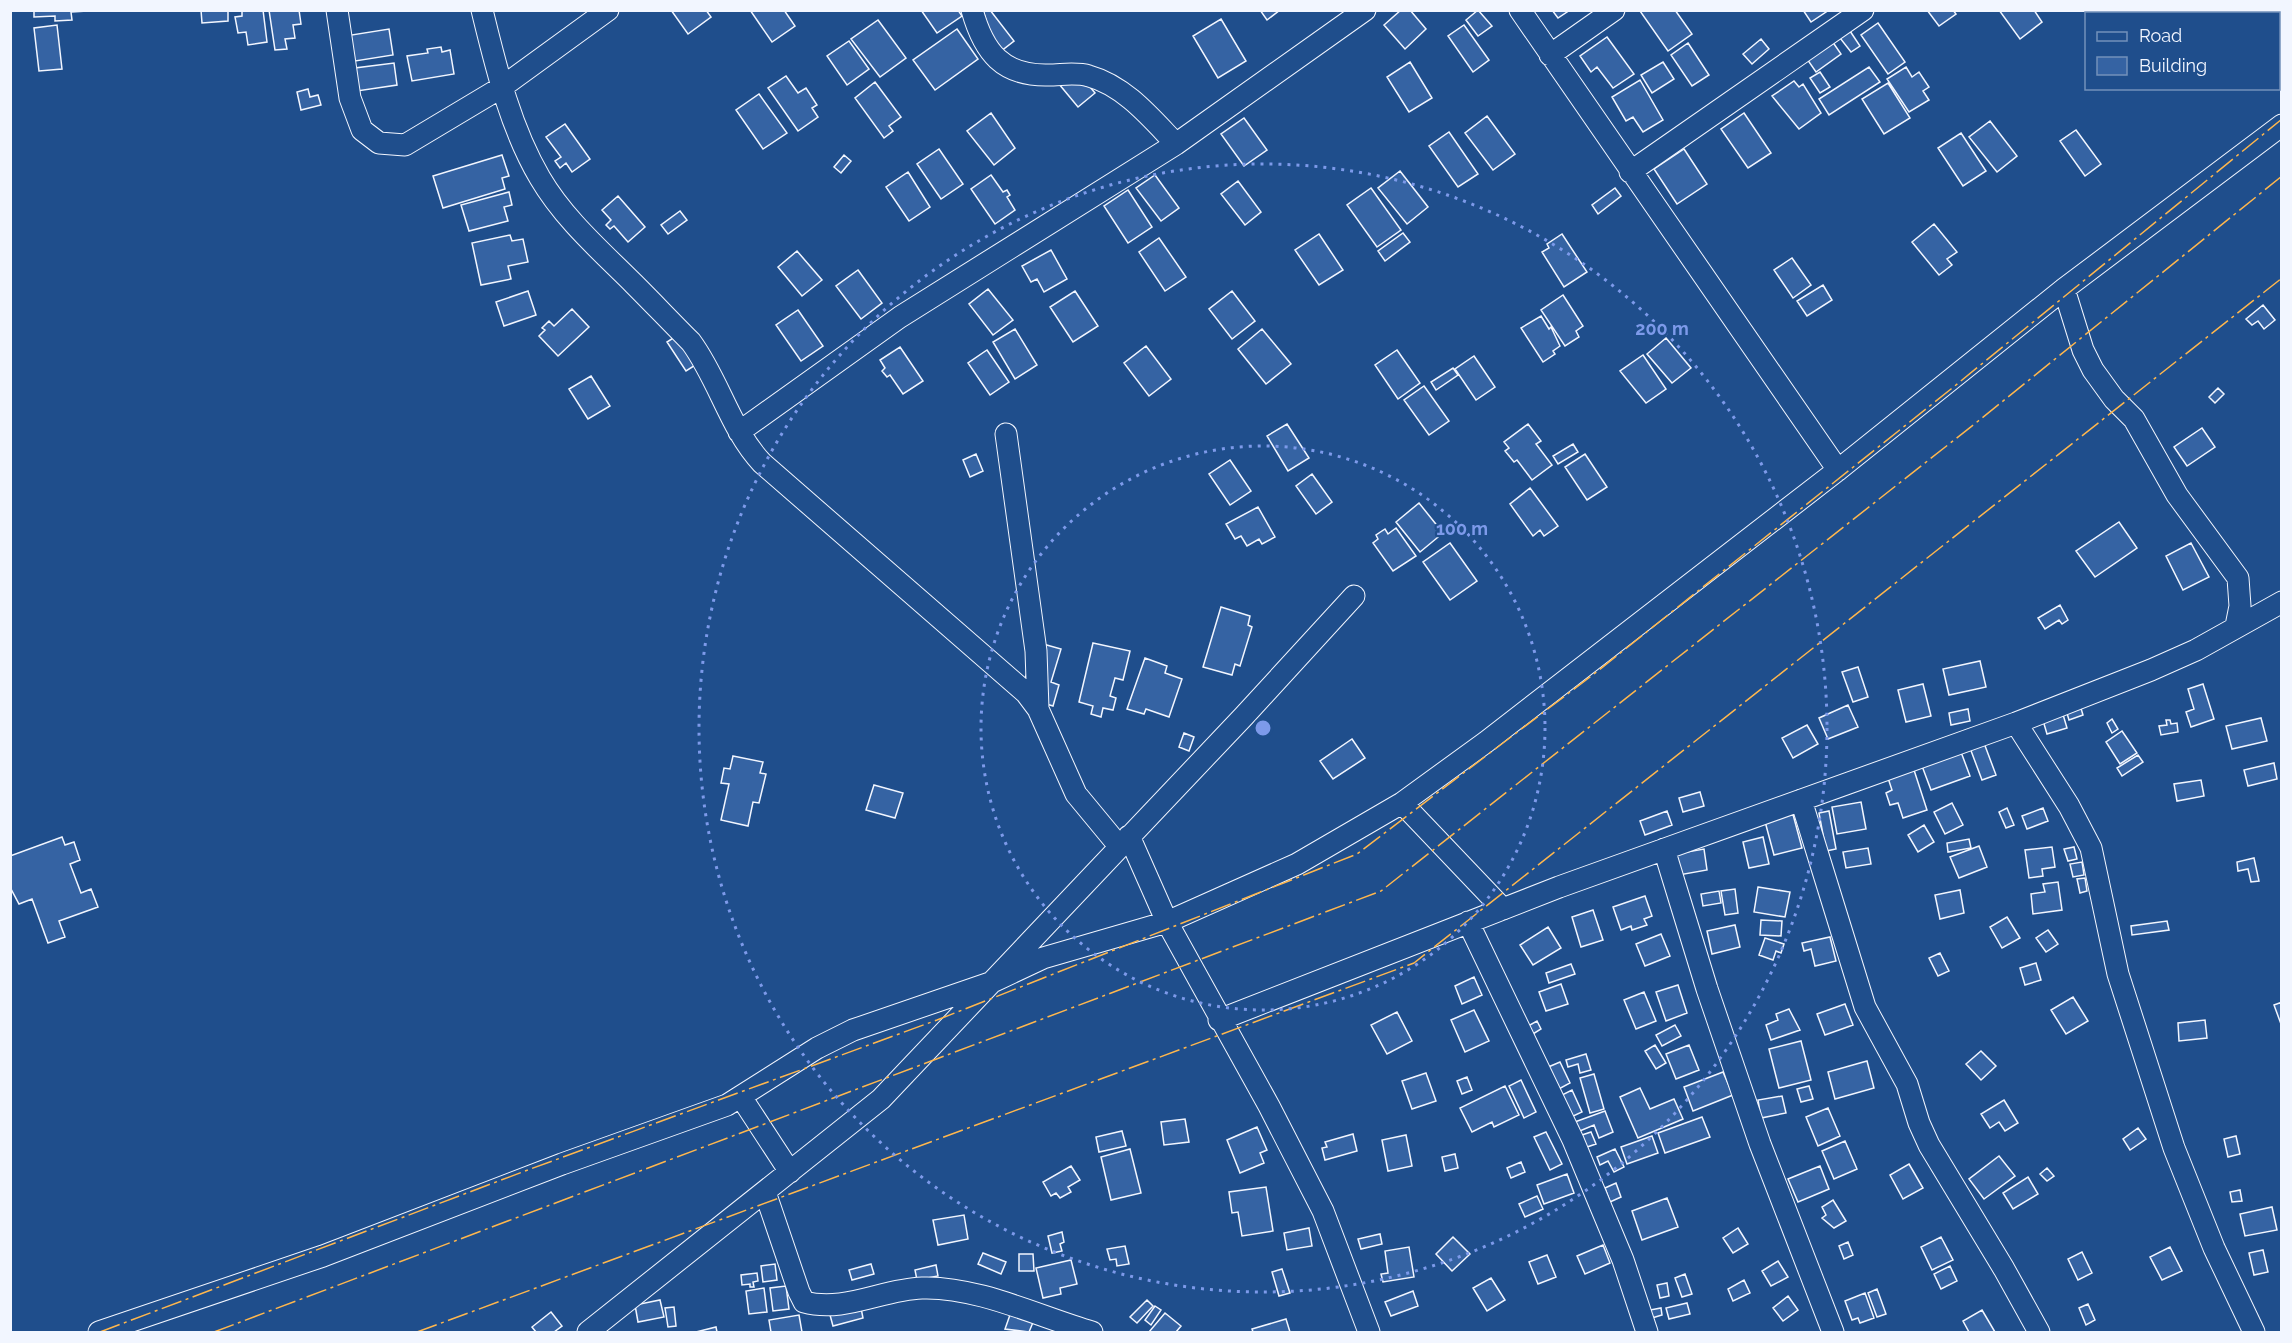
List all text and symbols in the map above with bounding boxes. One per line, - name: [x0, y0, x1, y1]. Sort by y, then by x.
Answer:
- legend: [2085, 12, 2280, 90]
- text: Road: [2139, 25, 2182, 46]
- text: Building: [2139, 55, 2207, 76]
- text: 200 m: [1635, 318, 1689, 339]
- text: 100 m: [1436, 518, 1488, 539]
- centre of rings: [1253, 718, 1273, 738]

